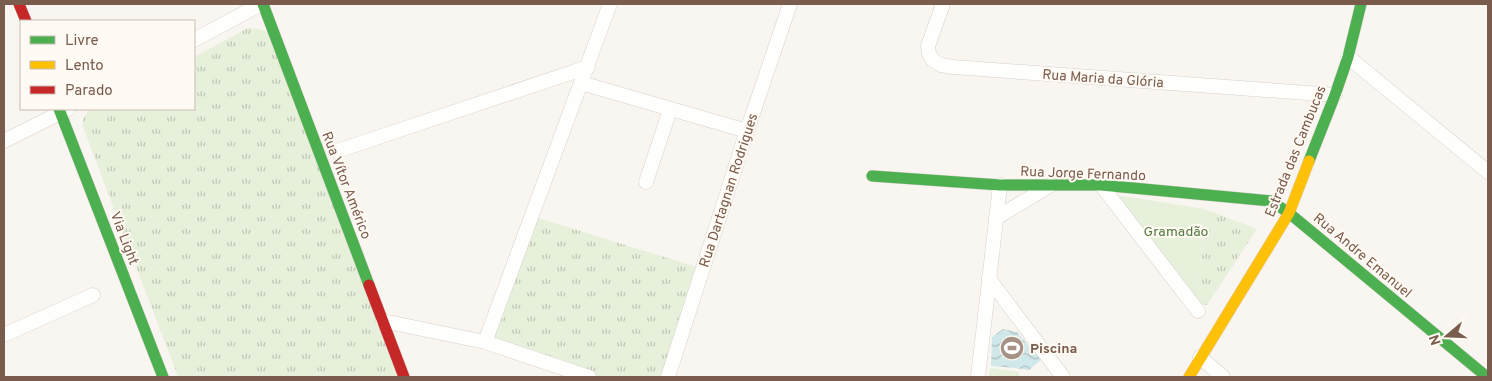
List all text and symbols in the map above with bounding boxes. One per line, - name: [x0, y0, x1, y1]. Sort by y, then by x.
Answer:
- legend: [20, 20, 195, 110]
- text: Livre: [65, 32, 99, 51]
- text: Lento: [65, 57, 104, 76]
- street label: Rua Maria da Glória: [1042, 67, 1164, 92]
- text: Parado: [65, 82, 113, 101]
- street label: Estrada das Cambucas: [1262, 83, 1331, 220]
- street label: Rua Dartagnan Rodrigues: [696, 111, 762, 270]
- street label: Rua Vítor Américo: [317, 129, 374, 242]
- street label: Rua Jorge Fernando: [1020, 164, 1146, 185]
- street label: Via Light: [106, 210, 141, 268]
- street label: Rua Andre Emanuel: [1309, 210, 1415, 302]
- park label: Gramadão: [1144, 224, 1209, 241]
- north arrow: [1422, 311, 1472, 361]
- text: N: [1426, 332, 1446, 347]
- sports icon: Piscina: [999, 335, 1025, 361]
- place label: Piscina: [1030, 341, 1077, 358]

